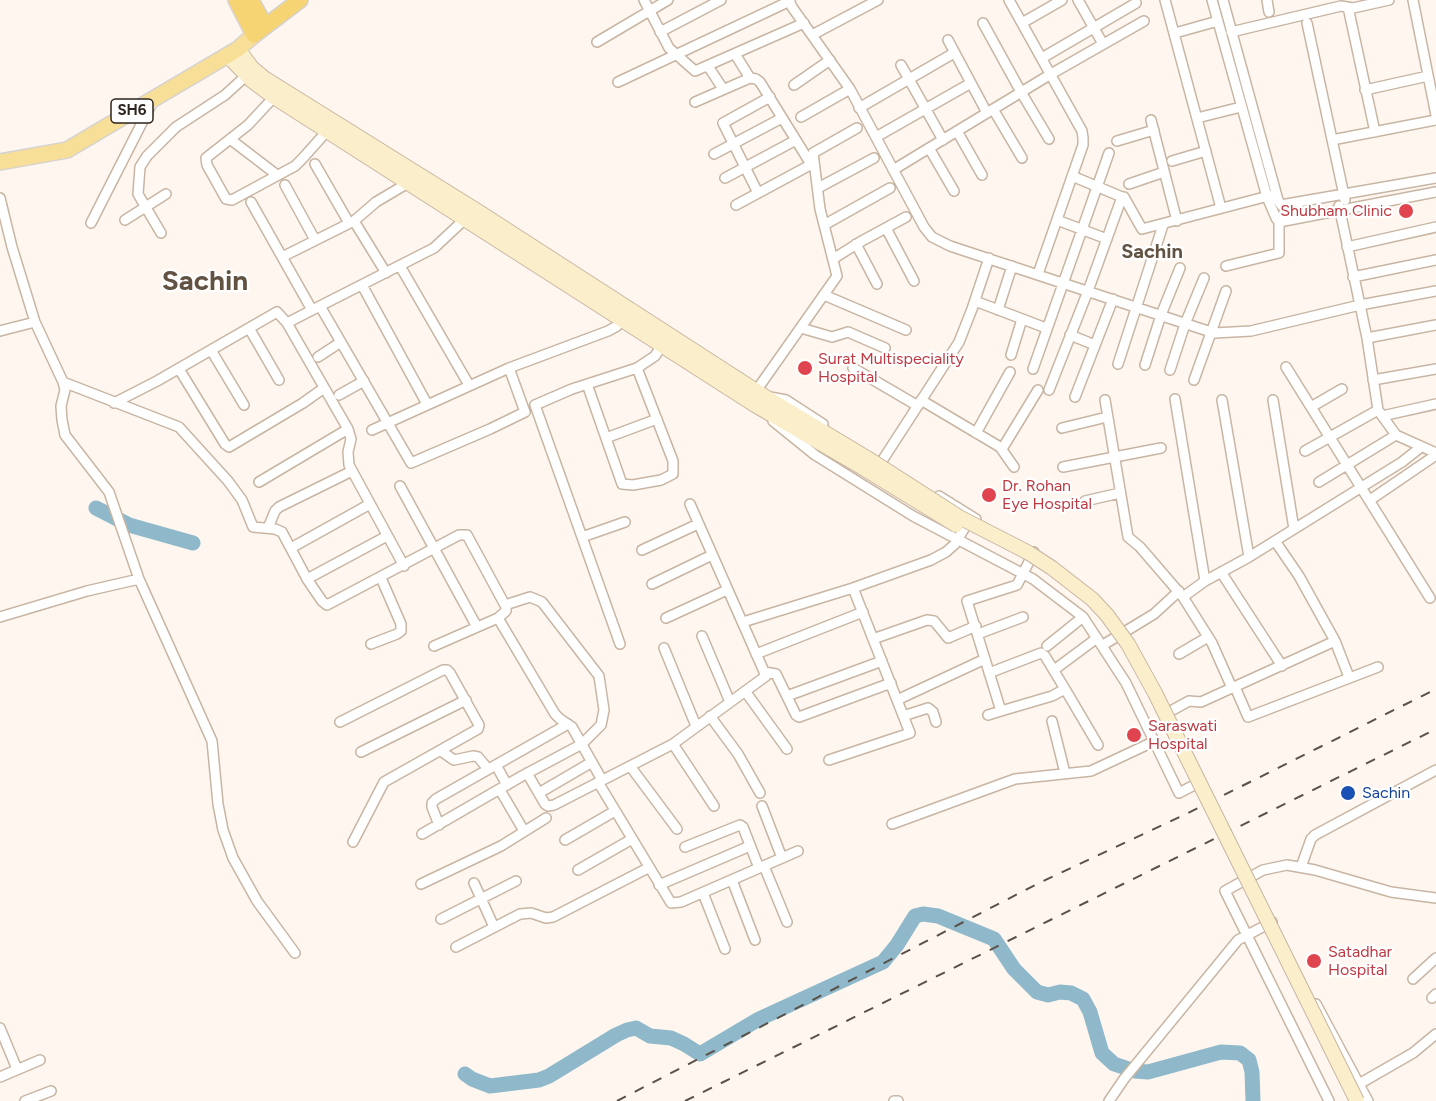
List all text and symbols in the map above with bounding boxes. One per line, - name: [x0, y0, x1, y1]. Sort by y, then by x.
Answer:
- road number: SH6: [111, 99, 153, 123]
- place label: Shubham Clinic: [1280, 201, 1392, 221]
- marker: Shubham Clinic: [1397, 202, 1415, 220]
- district label: Sachin: [1121, 240, 1183, 264]
- district label: Sachin: [162, 265, 248, 299]
- place label: Surat Multispeciality Hospital: [818, 349, 964, 387]
- marker: Surat Multispeciality Hospital: [796, 359, 814, 377]
- place label: Dr. Rohan Eye Hospital: [1002, 476, 1092, 514]
- marker: Dr. Rohan Eye Hospital: [980, 486, 998, 504]
- place label: Saraswati Hospital: [1148, 716, 1217, 754]
- marker: Saraswati Hospital: [1125, 726, 1143, 744]
- place label: Sachin: [1362, 783, 1410, 803]
- marker: Sachin: [1339, 784, 1357, 802]
- place label: Satadhar Hospital: [1328, 942, 1392, 980]
- marker: Satadhar Hospital: [1305, 952, 1323, 970]

